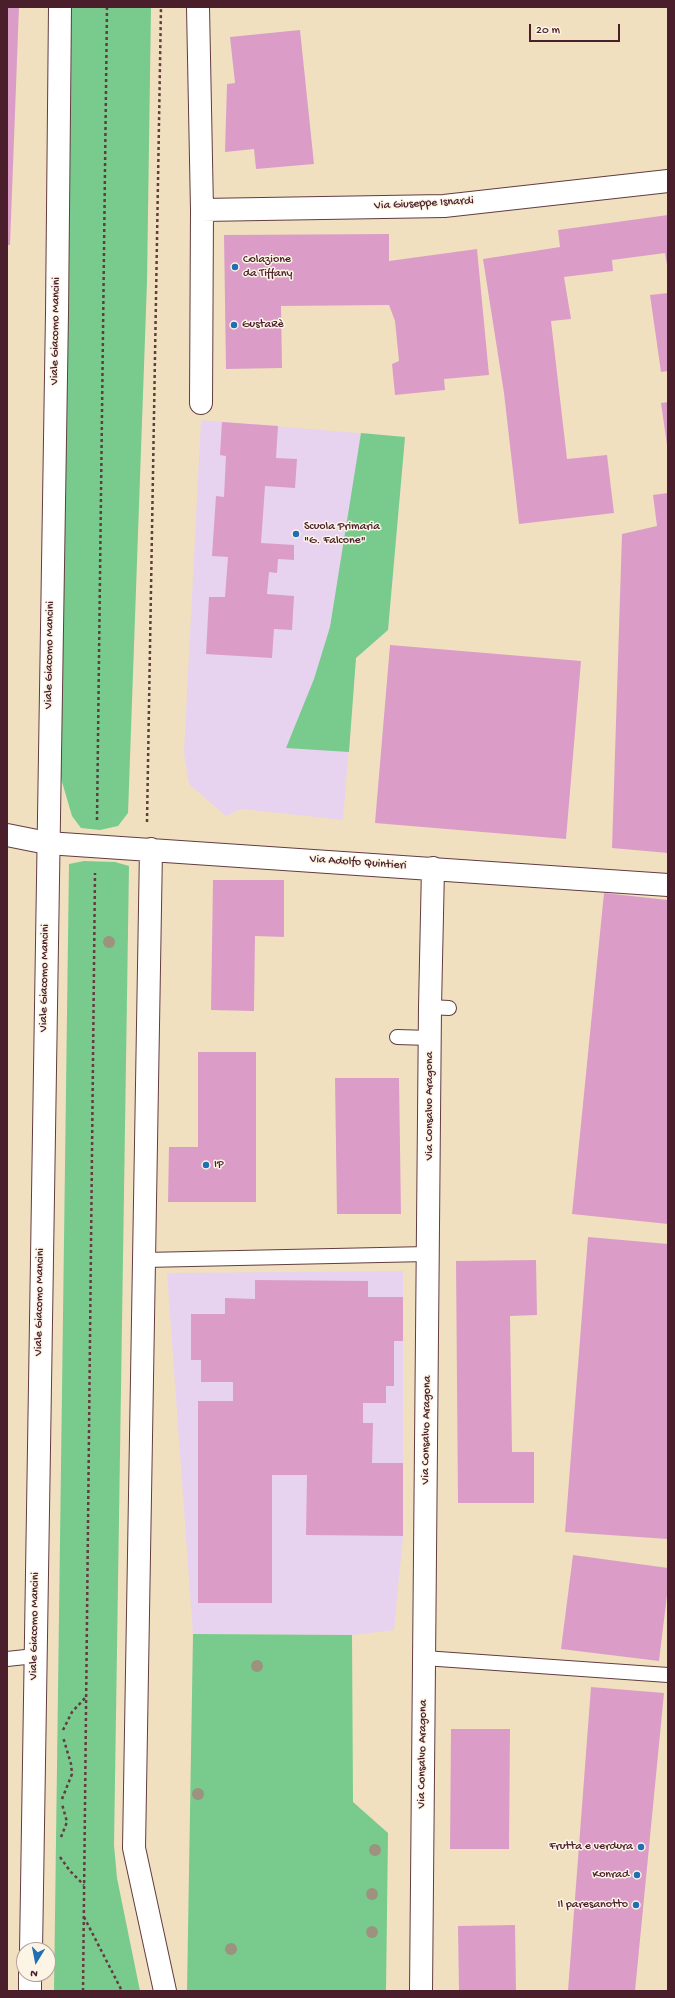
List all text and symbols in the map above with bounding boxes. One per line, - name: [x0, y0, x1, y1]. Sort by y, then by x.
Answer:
- scale bar: [531, 16, 622, 42]
- text: 20 m: [536, 24, 560, 38]
- street label: Via Giuseppe Isnardi: [374, 194, 474, 214]
- place label: Colazione da Tiffany: [243, 253, 292, 281]
- marker: Colazione da Tiffany: [230, 262, 240, 272]
- street label: Viale Giacomo Mancini: [48, 277, 64, 385]
- place label: GustaRè: [242, 318, 284, 332]
- marker: GustaRè: [229, 320, 239, 330]
- place label: Scuola Primaria "G. Falcone": [304, 520, 380, 548]
- marker: Scuola Primaria "G. Falcone": [291, 529, 301, 539]
- street label: Viale Giacomo Mancini: [42, 601, 58, 709]
- street label: Via Adolfo Quintieri: [309, 852, 407, 874]
- street label: Viale Giacomo Mancini: [37, 924, 53, 1032]
- street label: Via Consalvo Aragona: [423, 1052, 437, 1160]
- place label: IP: [214, 1158, 224, 1172]
- marker: IP: [201, 1160, 211, 1170]
- street label: Viale Giacomo Mancini: [32, 1248, 48, 1356]
- street label: Via Consalvo Aragona: [419, 1376, 435, 1484]
- street label: Viale Giacomo Mancini: [27, 1572, 43, 1680]
- street label: Via Consalvo Aragona: [415, 1700, 431, 1808]
- place label: Frutta e verdura: [549, 1840, 633, 1854]
- marker: Frutta e verdura: [636, 1842, 646, 1852]
- place label: Konrad: [593, 1868, 629, 1882]
- marker: Konrad: [632, 1870, 642, 1880]
- place label: Il paresanotto: [558, 1898, 628, 1912]
- marker: Il paresanotto: [631, 1900, 641, 1910]
- north arrow: [16, 1942, 56, 1982]
- text: N: [30, 1966, 39, 1979]

